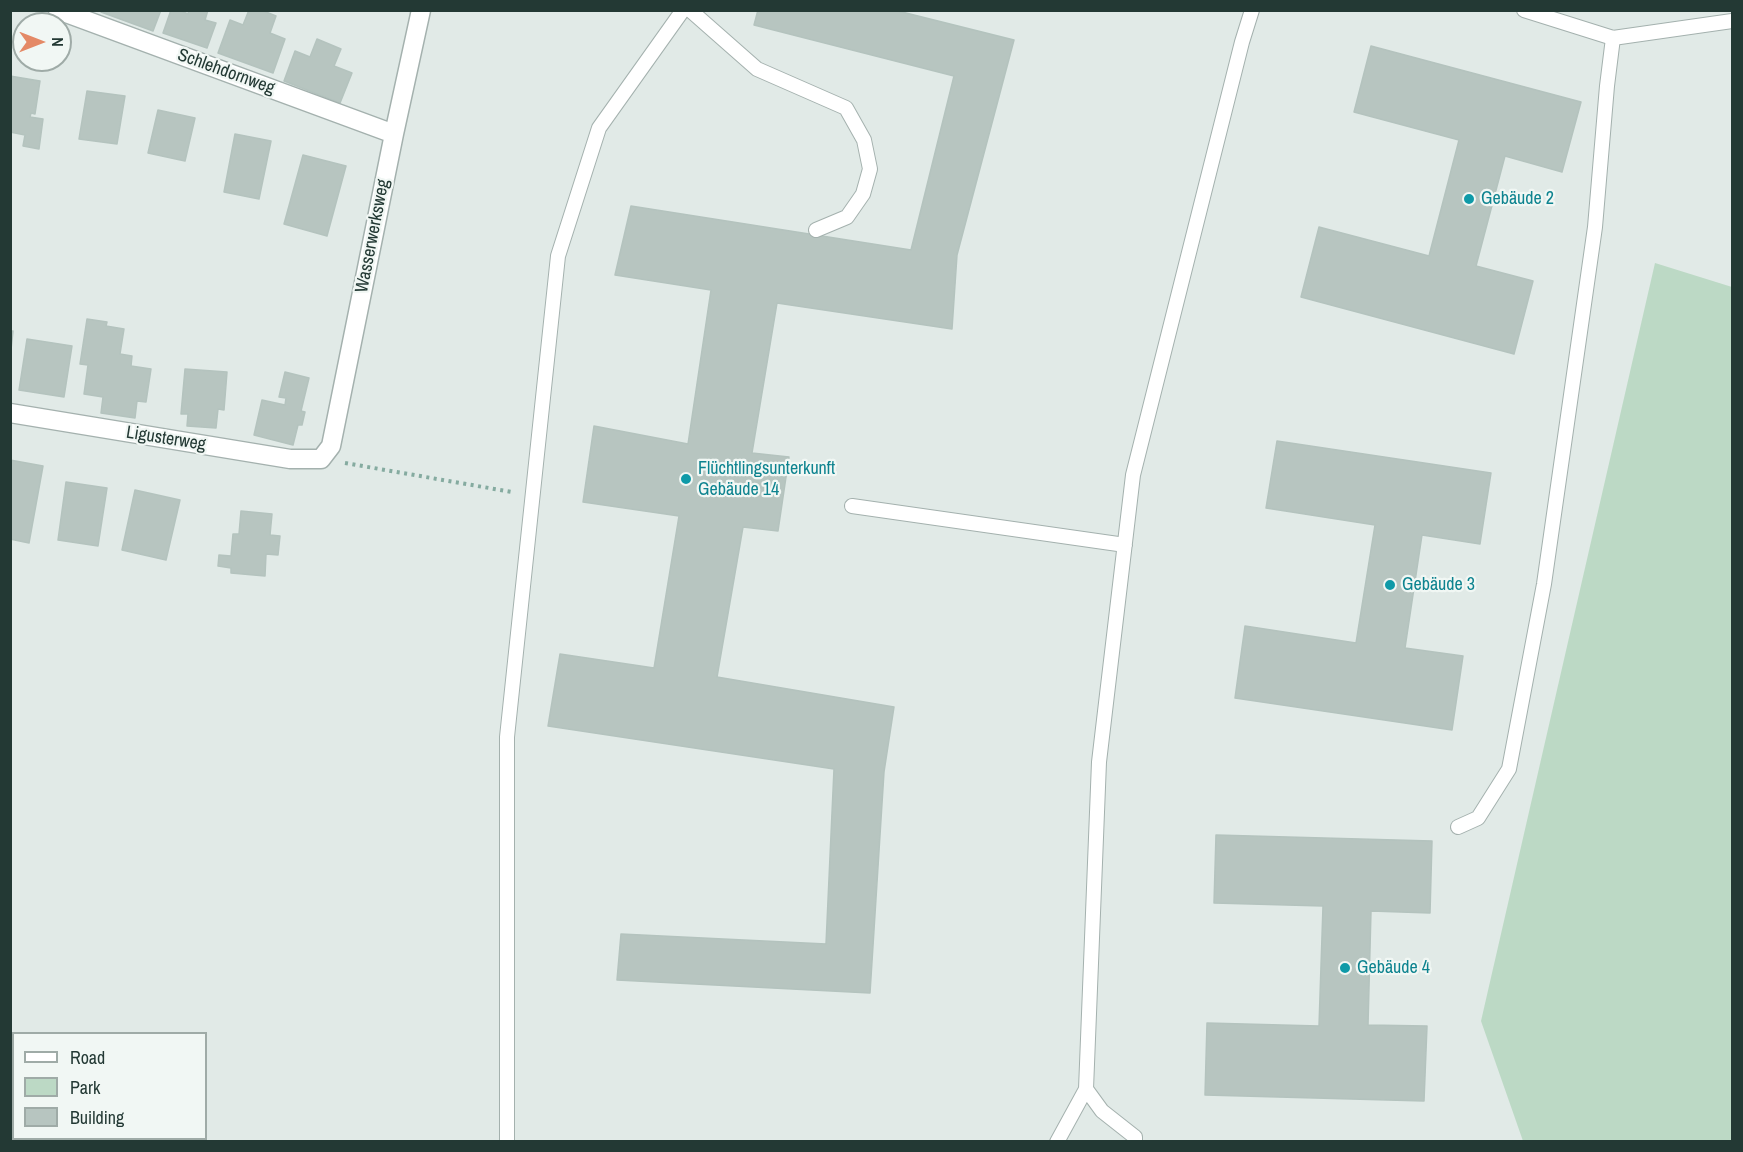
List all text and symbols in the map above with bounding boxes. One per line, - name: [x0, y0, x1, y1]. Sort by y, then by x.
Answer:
- north arrow: [12, 12, 72, 72]
- text: N: [47, 37, 69, 47]
- street label: Schlehdornweg: [175, 44, 277, 100]
- street label: Wasserwerksweg: [351, 177, 395, 295]
- place label: Gebäude 2: [1481, 188, 1554, 210]
- marker: Gebäude 2: [1462, 192, 1476, 206]
- street label: Ligusterweg: [125, 422, 207, 456]
- place label: Flüchtlingsunterkunft Gebäude 14: [698, 458, 835, 500]
- marker: Flüchtlingsunterkunft Gebäude 14: [679, 472, 693, 486]
- place label: Gebäude 3: [1402, 574, 1475, 596]
- marker: Gebäude 3: [1383, 578, 1397, 592]
- place label: Gebäude 4: [1357, 957, 1430, 979]
- marker: Gebäude 4: [1338, 961, 1352, 975]
- legend: [12, 1032, 207, 1140]
- text: Road: [70, 1045, 105, 1070]
- text: Park: [70, 1075, 100, 1100]
- text: Building: [70, 1105, 124, 1130]

